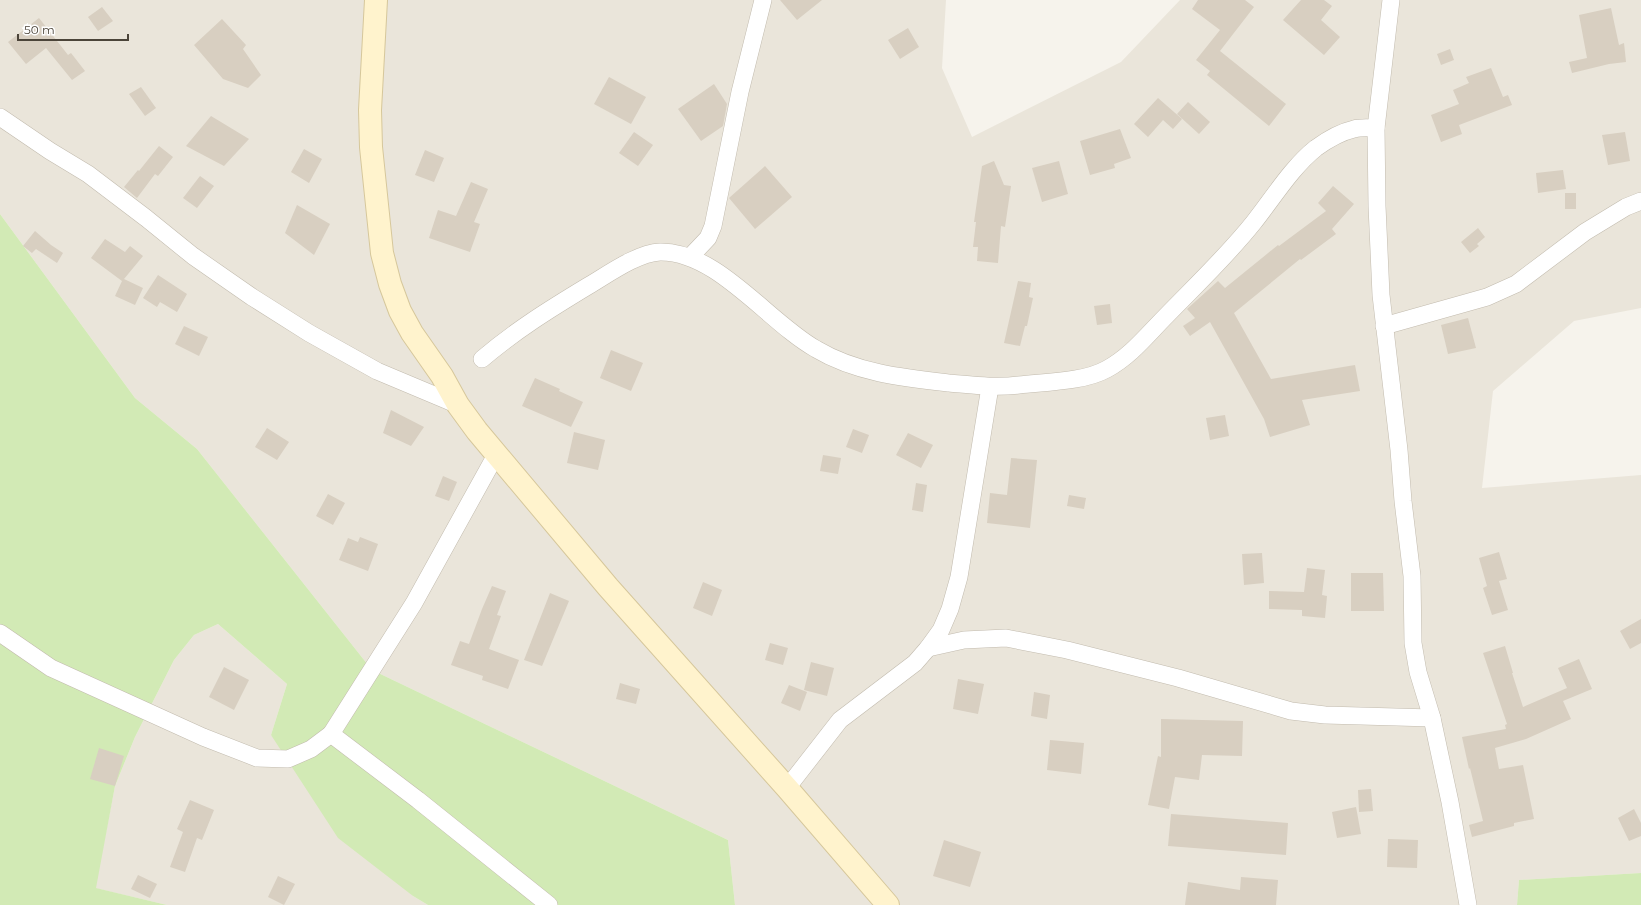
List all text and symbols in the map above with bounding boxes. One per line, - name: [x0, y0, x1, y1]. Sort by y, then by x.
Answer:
- scale bar: [18, 16, 128, 42]
- text: 50 m: [24, 22, 55, 37]

